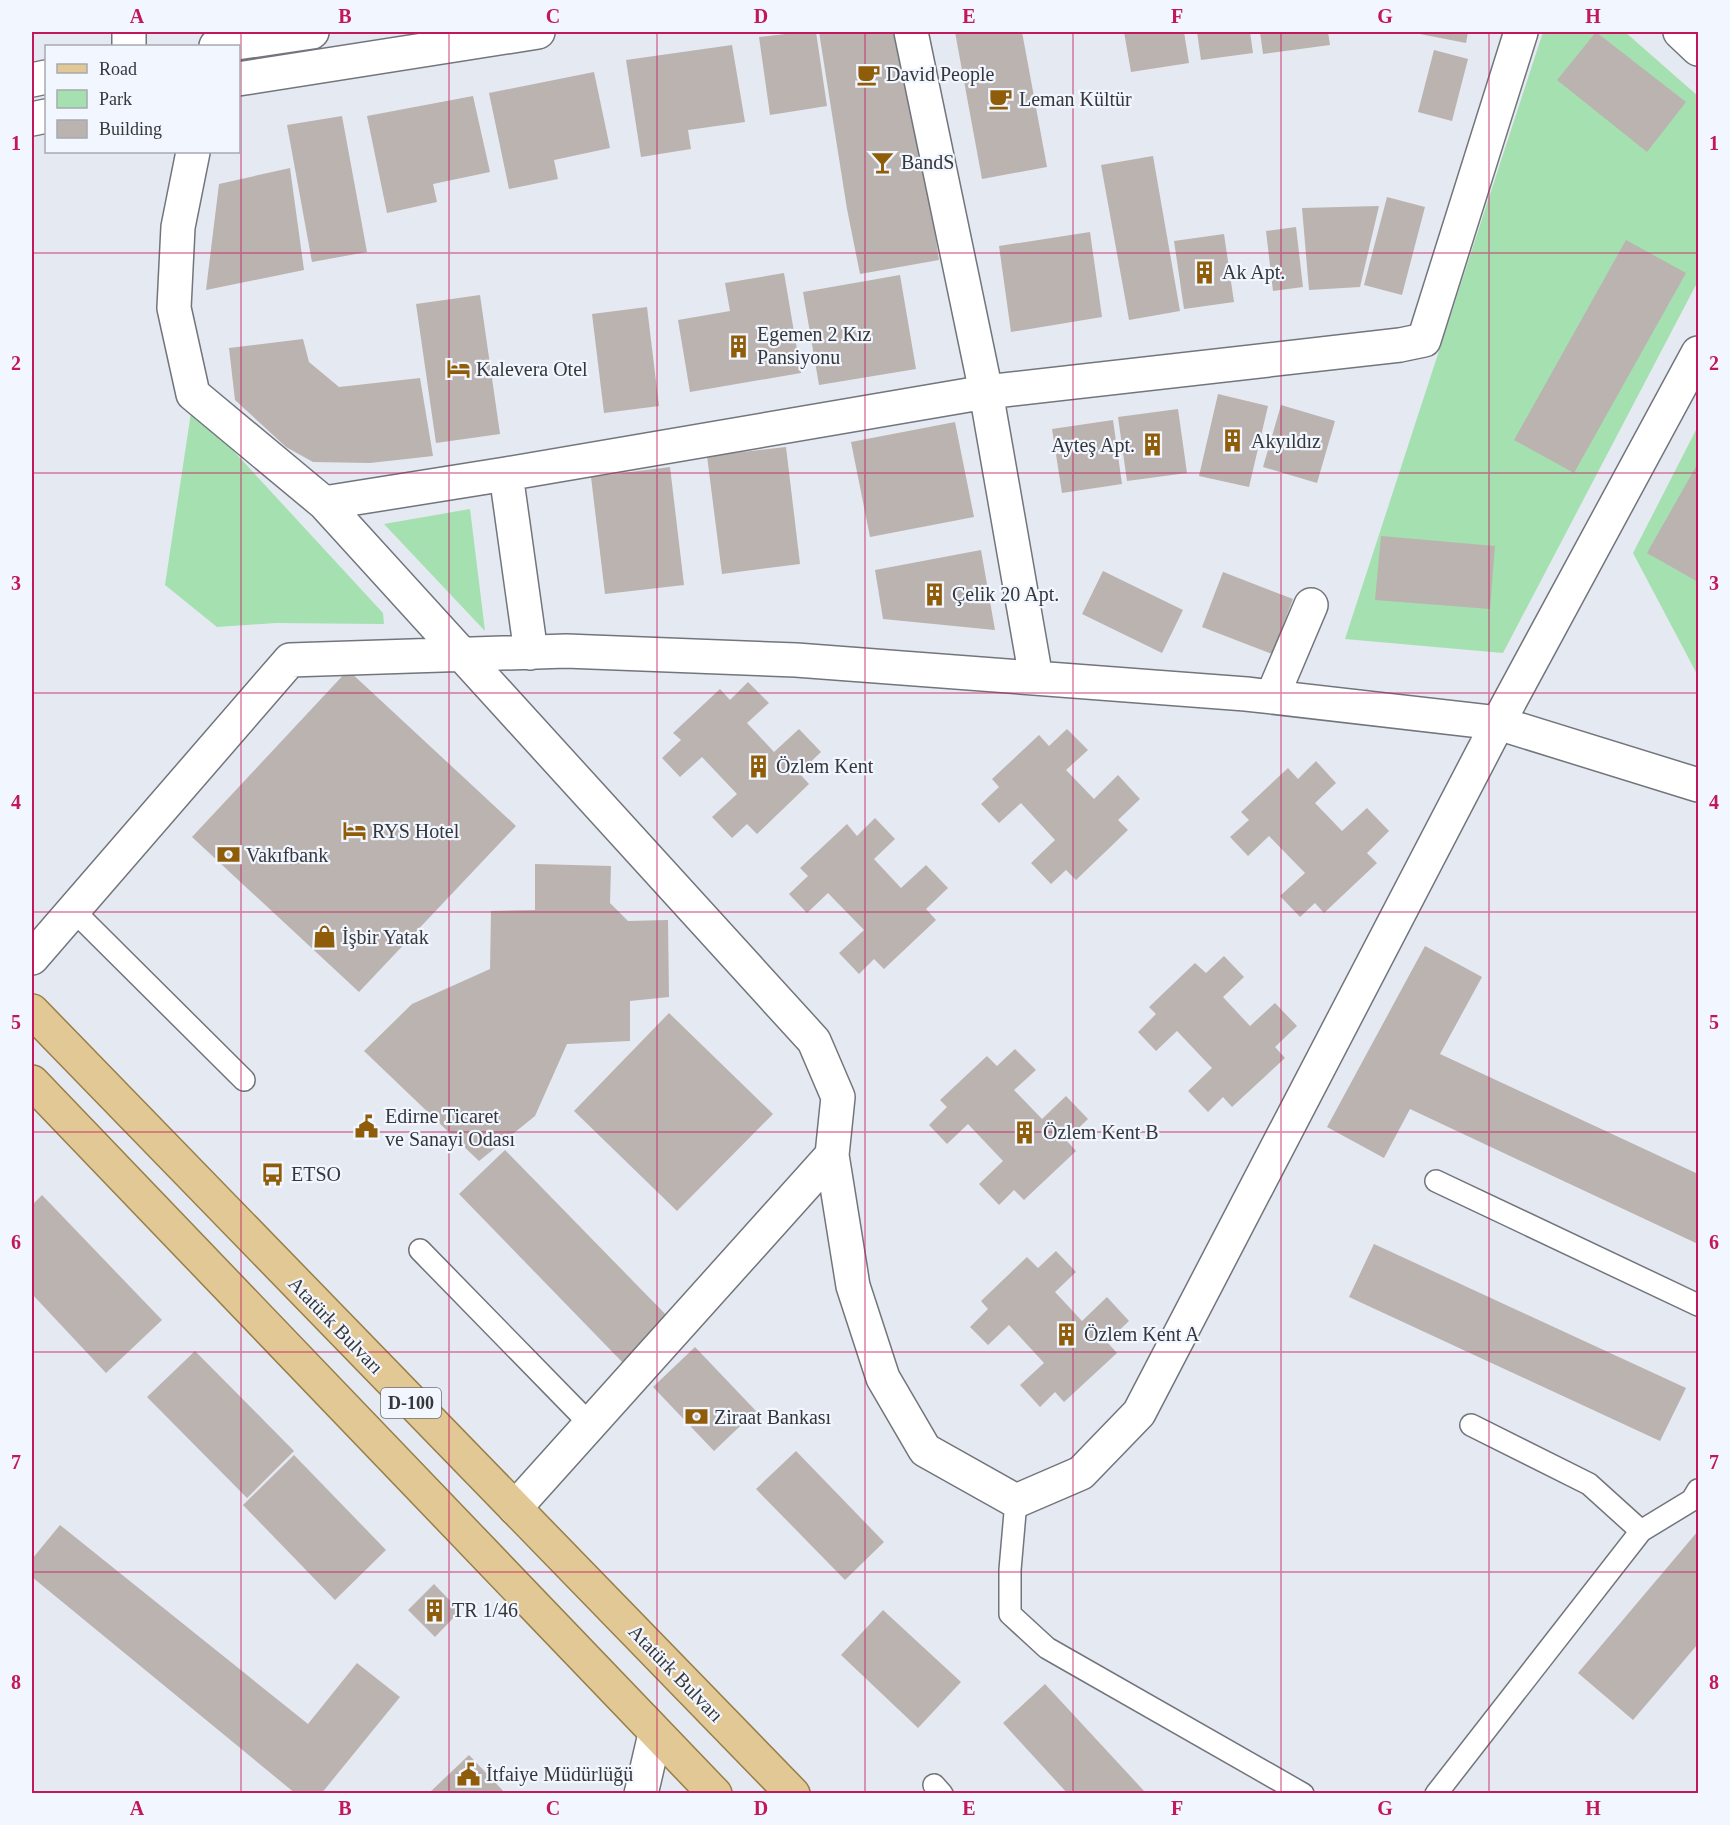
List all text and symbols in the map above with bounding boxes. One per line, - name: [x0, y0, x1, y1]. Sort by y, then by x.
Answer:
- text: A: [130, 5, 145, 27]
- text: B: [338, 5, 352, 27]
- text: C: [546, 5, 560, 27]
- text: D: [754, 5, 768, 27]
- text: E: [962, 5, 976, 27]
- text: F: [1171, 5, 1183, 27]
- text: G: [1377, 5, 1393, 27]
- text: H: [1585, 5, 1601, 27]
- legend: [45, 45, 240, 153]
- text: Road: [99, 59, 137, 79]
- cafe icon: David People: [855, 61, 881, 87]
- place label: David People: [886, 63, 994, 86]
- cafe icon: Leman Kültür: [988, 86, 1014, 112]
- place label: Leman Kültür: [1019, 88, 1132, 110]
- text: Park: [99, 89, 132, 109]
- text: Building: [99, 119, 162, 139]
- text: 1: [11, 132, 21, 154]
- text: 1: [1709, 132, 1719, 154]
- bar icon: BandS: [870, 149, 896, 175]
- place label: BandS: [901, 151, 954, 173]
- building icon: Ak Apt.: [1191, 259, 1217, 285]
- place label: Ak Apt.: [1222, 261, 1285, 284]
- place label: Egemen 2 Kız Pansiyonu: [757, 323, 872, 369]
- building icon: Egemen 2 Kız Pansiyonu: [726, 333, 752, 359]
- text: 2: [11, 352, 21, 374]
- text: 2: [1709, 352, 1719, 374]
- hotel icon: Kalevera Otel: [445, 356, 471, 382]
- place label: Kalevera Otel: [476, 358, 588, 380]
- building icon: Akyıldız: [1220, 428, 1246, 454]
- place label: Akyıldız: [1251, 430, 1321, 453]
- building icon: Ayteş Apt.: [1140, 432, 1166, 458]
- place label: Ayteş Apt.: [1051, 434, 1135, 457]
- text: 3: [11, 572, 21, 594]
- text: 3: [1709, 572, 1719, 594]
- building icon: Çelik 20 Apt.: [921, 581, 947, 607]
- place label: Çelik 20 Apt.: [952, 583, 1059, 606]
- building icon: Özlem Kent: [745, 753, 771, 779]
- place label: Özlem Kent: [776, 755, 874, 777]
- text: 4: [11, 791, 21, 813]
- text: 4: [1709, 791, 1719, 813]
- hotel icon: RYS Hotel: [341, 818, 367, 844]
- place label: RYS Hotel: [372, 820, 460, 842]
- bank icon: Vakıfbank: [215, 842, 241, 868]
- place label: Vakıfbank: [246, 844, 328, 866]
- shop icon: İşbir Yatak: [311, 924, 337, 950]
- place label: İşbir Yatak: [342, 926, 429, 949]
- text: 5: [11, 1011, 21, 1033]
- text: 5: [1709, 1011, 1719, 1033]
- place label: Edirne Ticaret ve Sanayi Odası: [385, 1105, 515, 1151]
- public building icon: Edirne Ticaret ve Sanayi Odası: [354, 1114, 380, 1140]
- building icon: Özlem Kent B: [1012, 1119, 1038, 1145]
- place label: Özlem Kent B: [1043, 1121, 1159, 1143]
- bus stop icon: ETSO: [260, 1161, 286, 1187]
- place label: ETSO: [291, 1163, 341, 1185]
- text: 6: [11, 1231, 21, 1253]
- text: 6: [1709, 1231, 1719, 1253]
- street label: Atatürk Bulvarı: [284, 1272, 388, 1378]
- building icon: Özlem Kent A: [1053, 1321, 1079, 1347]
- place label: Özlem Kent A: [1084, 1323, 1200, 1345]
- road number: D-100: [381, 1388, 441, 1418]
- bank icon: Ziraat Bankası: [683, 1404, 709, 1430]
- place label: Ziraat Bankası: [714, 1406, 832, 1428]
- text: 7: [11, 1451, 21, 1473]
- text: 7: [1709, 1451, 1719, 1473]
- building icon: TR 1/46: [421, 1597, 447, 1623]
- place label: TR 1/46: [452, 1599, 518, 1621]
- street label: Atatürk Bulvarı: [624, 1620, 728, 1726]
- text: 8: [11, 1671, 21, 1693]
- text: 8: [1709, 1671, 1719, 1693]
- public building icon: İtfaiye Müdürlüğü: [455, 1761, 481, 1787]
- place label: İtfaiye Müdürlüğü: [486, 1763, 633, 1786]
- text: A: [130, 1797, 145, 1819]
- text: B: [338, 1797, 352, 1819]
- text: C: [546, 1797, 560, 1819]
- text: D: [754, 1797, 768, 1819]
- text: E: [962, 1797, 976, 1819]
- text: F: [1171, 1797, 1183, 1819]
- text: G: [1377, 1797, 1393, 1819]
- text: H: [1585, 1797, 1601, 1819]

